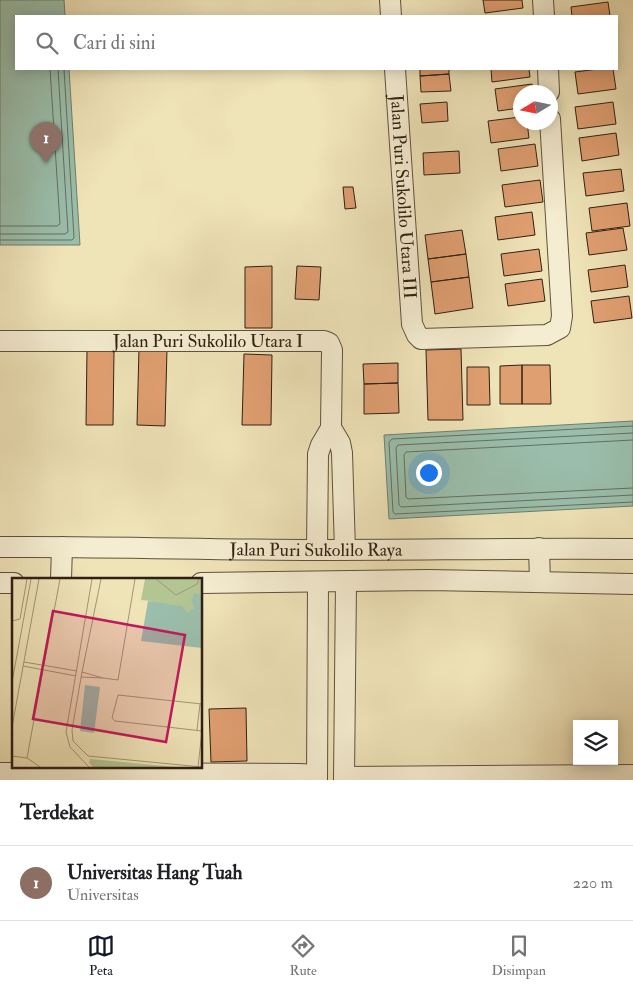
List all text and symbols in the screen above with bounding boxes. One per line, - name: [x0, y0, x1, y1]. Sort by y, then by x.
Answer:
- search box: [15, 15, 618, 70]
- icon: search: [33, 29, 61, 57]
- text: Cari di sini: [73, 31, 156, 55]
- north arrow: [513, 85, 558, 130]
- street label: Jalan Puri Sukolilo Utara III: [385, 93, 421, 300]
- pin: 1: [30, 122, 62, 163]
- street label: Jalan Puri Sukolilo Utara I: [112, 330, 303, 353]
- your location: [416, 460, 442, 486]
- street label: Jalan Puri Sukolilo Raya: [229, 538, 403, 562]
- inset map: [12, 578, 202, 768]
- map controls: [573, 720, 618, 765]
- button: layers: [573, 720, 618, 765]
- text: Terdekat: [20, 799, 94, 826]
- text: Universitas Hang Tuah: [67, 861, 243, 885]
- text: 1: [33, 873, 39, 893]
- text: 220 m: [573, 873, 613, 893]
- text: Universitas: [67, 885, 139, 905]
- tab: Peta: [87, 932, 115, 979]
- tab: Rute: [289, 932, 317, 979]
- tab: Disimpan: [491, 932, 546, 979]

